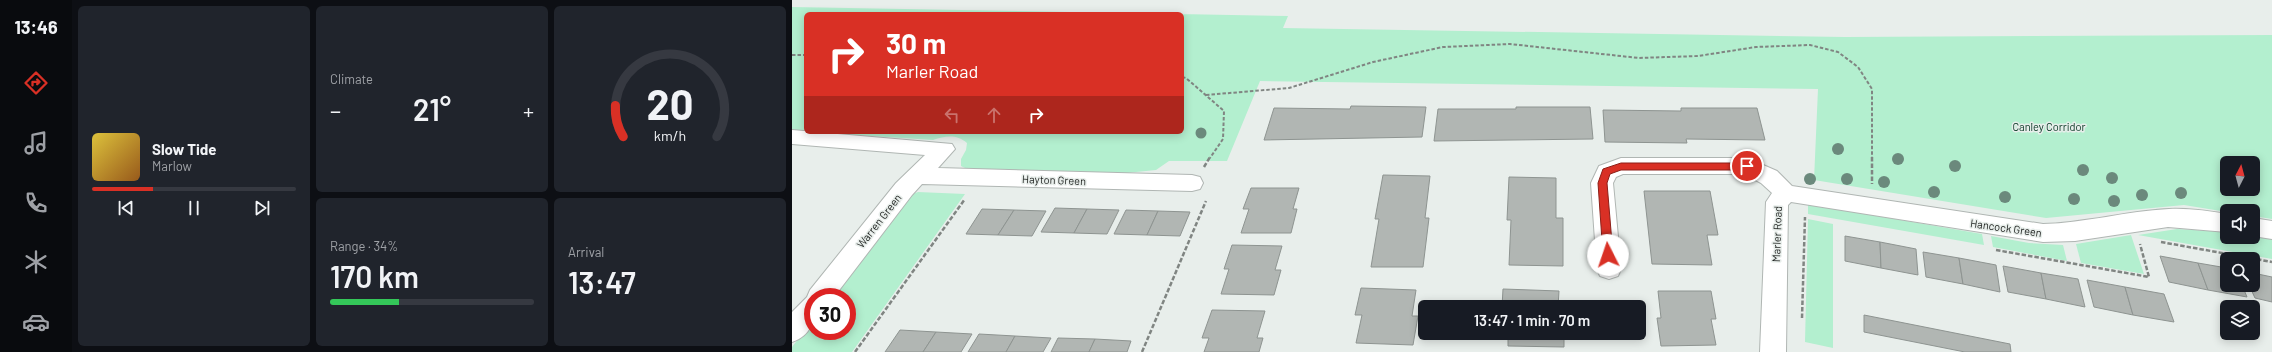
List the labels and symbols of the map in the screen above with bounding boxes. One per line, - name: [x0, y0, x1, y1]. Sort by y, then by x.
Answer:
- park label: Canley Corridor: [2012, 120, 2086, 133]
- pin: [1730, 149, 1764, 183]
- north arrow: [2220, 156, 2260, 196]
- street label: Hayton Green: [1022, 172, 1086, 187]
- street label: Warren Green: [853, 191, 904, 250]
- street label: Marler Road: [1769, 206, 1784, 262]
- street label: Hancock Green: [1969, 216, 2043, 239]
- position arrow: [1587, 234, 1629, 276]
- speed limit sign: 30: [804, 288, 856, 340]

